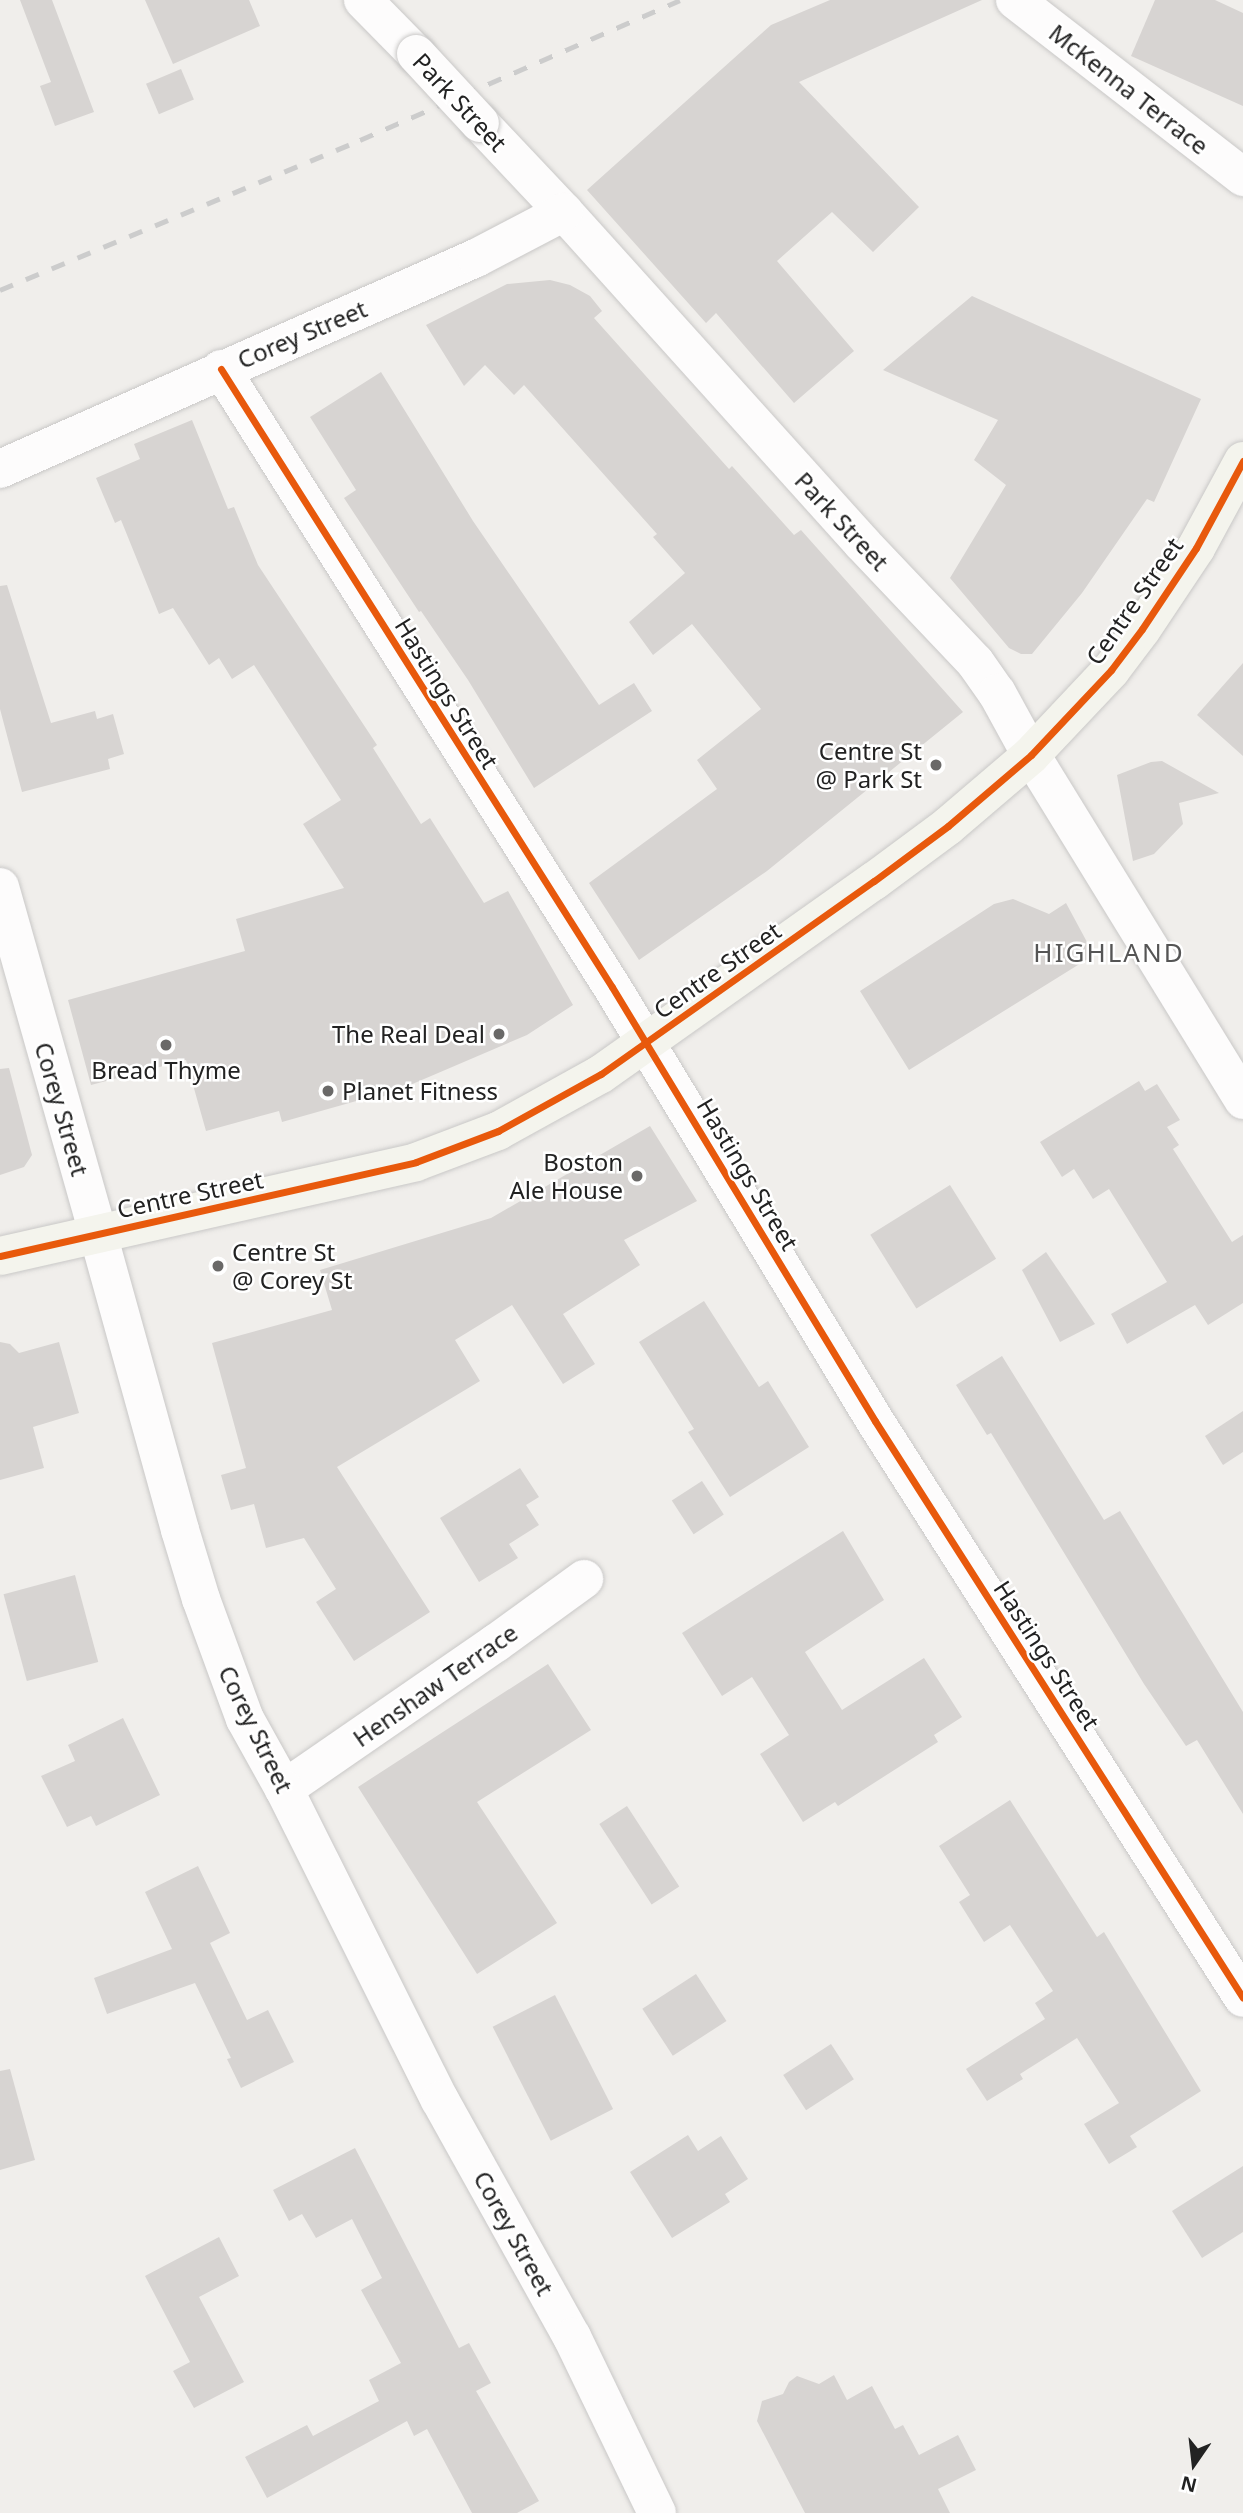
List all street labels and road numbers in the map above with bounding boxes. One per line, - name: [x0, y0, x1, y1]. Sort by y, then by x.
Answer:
- street label: McKenna Terrace: [1044, 18, 1214, 160]
- street label: Park Street: [407, 47, 513, 157]
- street label: Corey Street: [233, 294, 371, 374]
- street label: Park Street: [789, 466, 895, 576]
- street label: Centre Street: [1080, 532, 1188, 670]
- street label: Hastings Street: [389, 612, 505, 774]
- street label: Centre Street: [648, 916, 786, 1024]
- street label: Corey Street: [29, 1039, 95, 1179]
- street label: Hastings Street: [691, 1093, 805, 1255]
- street label: Centre Street: [114, 1164, 266, 1224]
- street label: Hastings Street: [988, 1575, 1106, 1735]
- street label: Henshaw Terrace: [347, 1618, 523, 1752]
- street label: Corey Street: [213, 1661, 299, 1797]
- street label: Corey Street: [468, 2166, 560, 2300]

